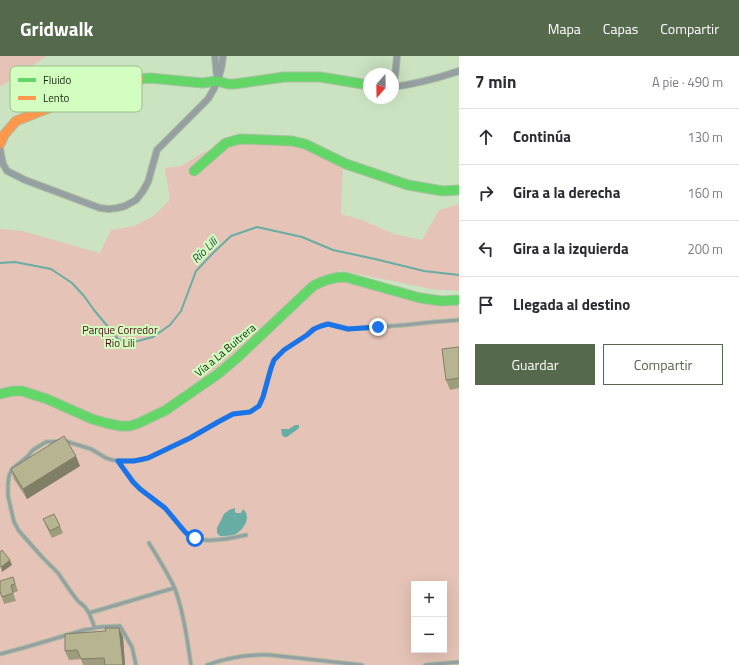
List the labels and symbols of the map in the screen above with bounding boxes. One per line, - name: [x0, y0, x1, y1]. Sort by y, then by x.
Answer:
- legend: [10, 66, 142, 112]
- north arrow: [363, 68, 399, 104]
- text: Fluido: [43, 72, 71, 88]
- text: Lento: [43, 90, 70, 106]
- water label: Río Lili: [186, 231, 223, 268]
- route end: [369, 318, 387, 336]
- street label: Vía a La Buitrera: [191, 319, 259, 380]
- park label: Parque Corredor Rio Lili: [82, 322, 158, 351]
- route start: [186, 529, 204, 547]

